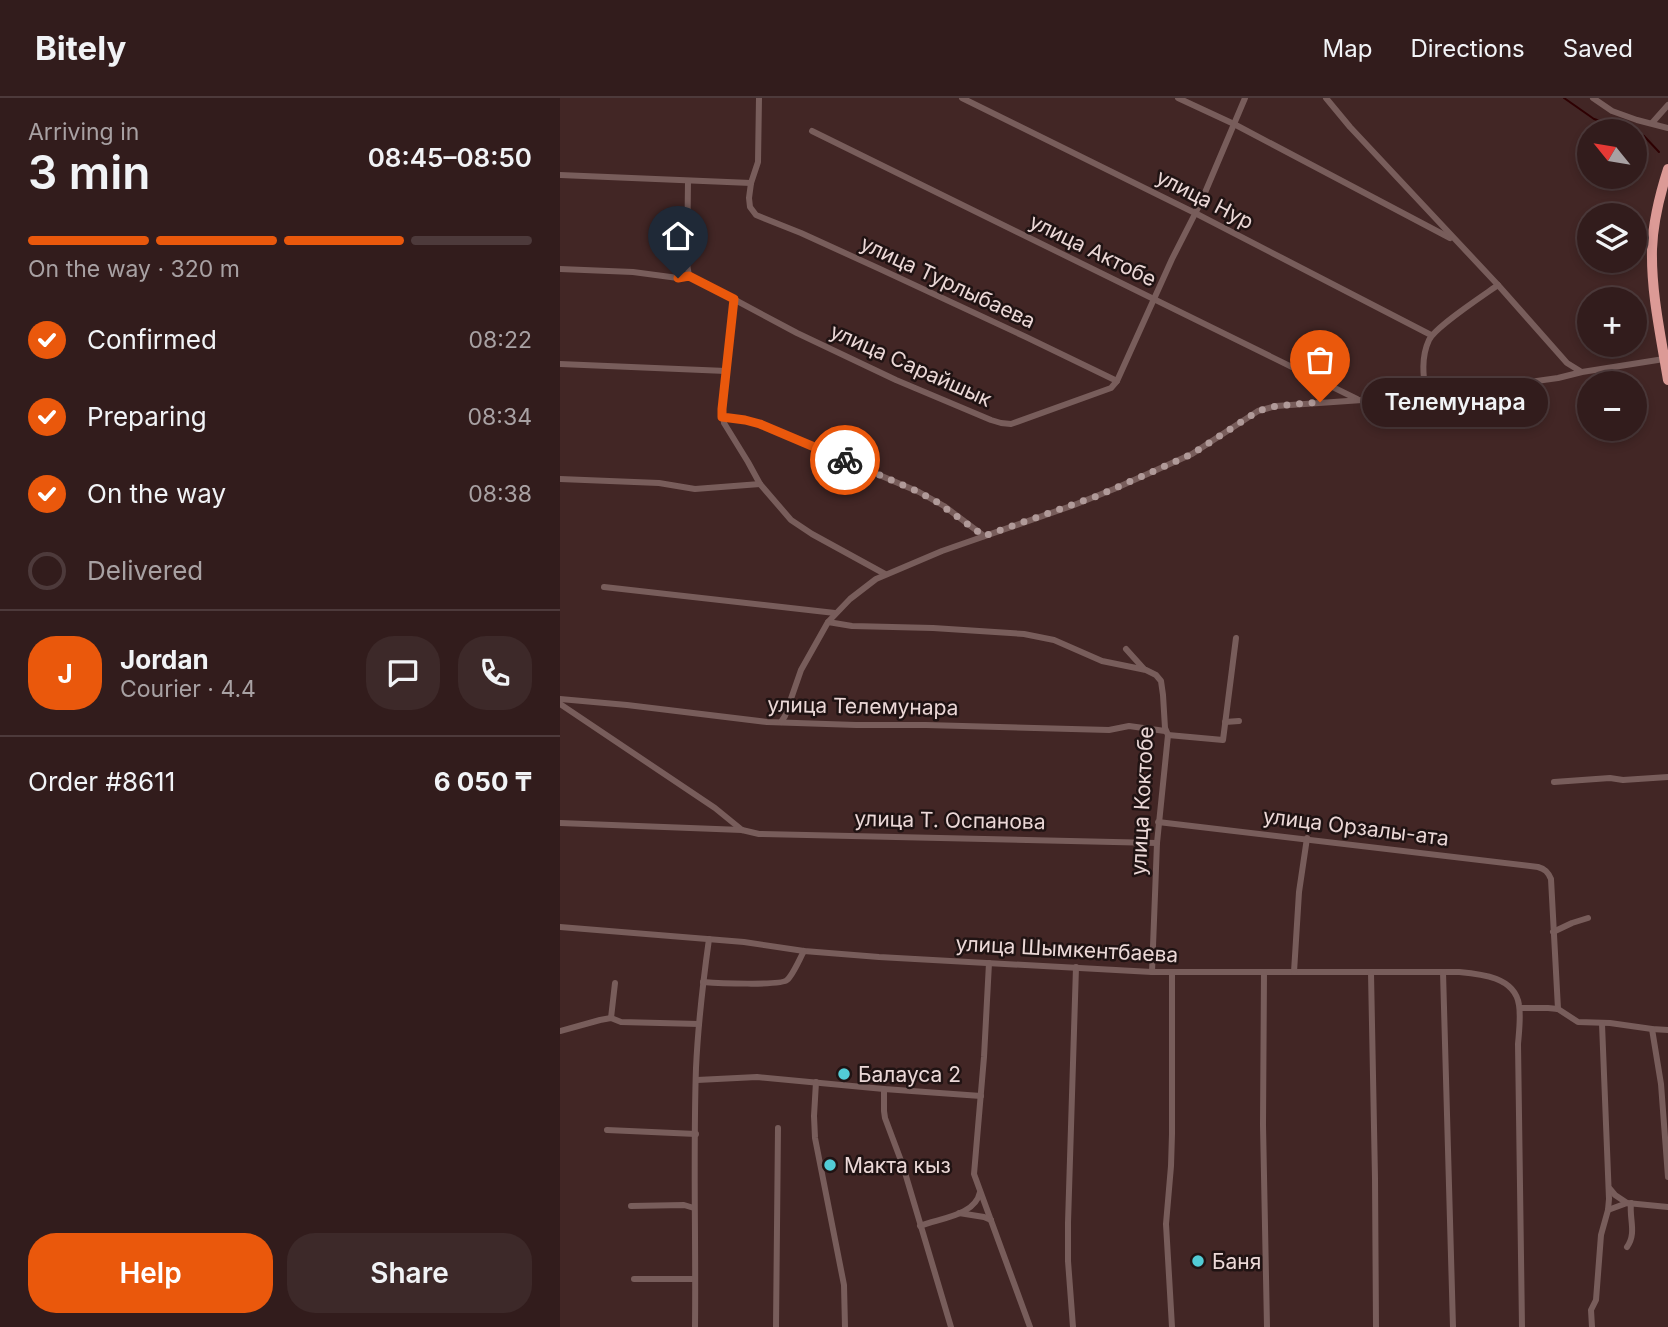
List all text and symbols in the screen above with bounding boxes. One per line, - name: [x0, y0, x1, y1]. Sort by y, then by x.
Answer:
- text: Bitely: [35, 28, 126, 68]
- text: Map: [1323, 34, 1372, 63]
- text: Directions: [1410, 34, 1525, 63]
- text: Saved: [1563, 34, 1633, 63]
- text: Arriving in: [28, 118, 139, 146]
- north arrow: [1577, 119, 1647, 189]
- map controls: [1577, 119, 1647, 441]
- text: 08:45–08:50: [368, 142, 532, 173]
- text: 3 min: [28, 144, 150, 200]
- street label: улица Нур: [1152, 164, 1258, 234]
- button: layers: [1577, 203, 1647, 273]
- pin: [648, 206, 708, 278]
- street label: улица Актобе: [1025, 208, 1161, 292]
- icon: home: [659, 217, 697, 255]
- street label: улица Турлыбаева: [857, 230, 1039, 334]
- text: On the way · 320 m: [28, 255, 240, 283]
- button: +: [1577, 287, 1647, 357]
- street label: улица Сарайшык: [826, 318, 996, 412]
- icon: check: [28, 321, 66, 359]
- text: Confirmed: [87, 324, 217, 355]
- text: 08:22: [469, 326, 532, 354]
- pin: [1290, 330, 1350, 402]
- icon: bag: [1301, 341, 1339, 379]
- button: −: [1577, 371, 1647, 441]
- callout: Телемунара: [1362, 378, 1547, 426]
- text: Телемунара: [1384, 388, 1526, 416]
- icon: check: [28, 398, 66, 436]
- text: Preparing: [87, 401, 207, 432]
- text: 08:34: [468, 403, 532, 431]
- courier: [810, 425, 880, 495]
- icon: bike: [826, 441, 864, 479]
- icon: check: [28, 475, 66, 513]
- text: On the way: [87, 478, 226, 509]
- text: 08:38: [468, 480, 532, 508]
- text: Delivered: [87, 555, 203, 586]
- button: chat: [366, 636, 440, 710]
- button: phone: [458, 636, 532, 710]
- text: Jordan: [120, 644, 209, 675]
- text: J: [57, 658, 73, 689]
- text: Courier · 4.4: [120, 675, 256, 703]
- street label: улица Телемунара: [767, 692, 959, 720]
- street label: улица Коктобе: [1126, 726, 1158, 876]
- text: Order #8611: [28, 766, 175, 797]
- text: 6 050 ₸: [434, 766, 532, 797]
- street label: улица Орзалы-ата: [1262, 803, 1450, 851]
- street label: улица Т. Оспанова: [854, 806, 1046, 834]
- street label: улица Шымкентбаева: [955, 931, 1179, 967]
- place label: Балауса 2: [858, 1062, 961, 1087]
- marker: Балауса 2: [836, 1066, 852, 1082]
- place label: Макта кыз: [844, 1153, 951, 1178]
- marker: Макта кыз: [822, 1157, 838, 1173]
- button: Help: [28, 1233, 273, 1313]
- button: Share: [287, 1233, 532, 1313]
- place label: Баня: [1212, 1249, 1261, 1274]
- marker: Баня: [1190, 1253, 1206, 1269]

